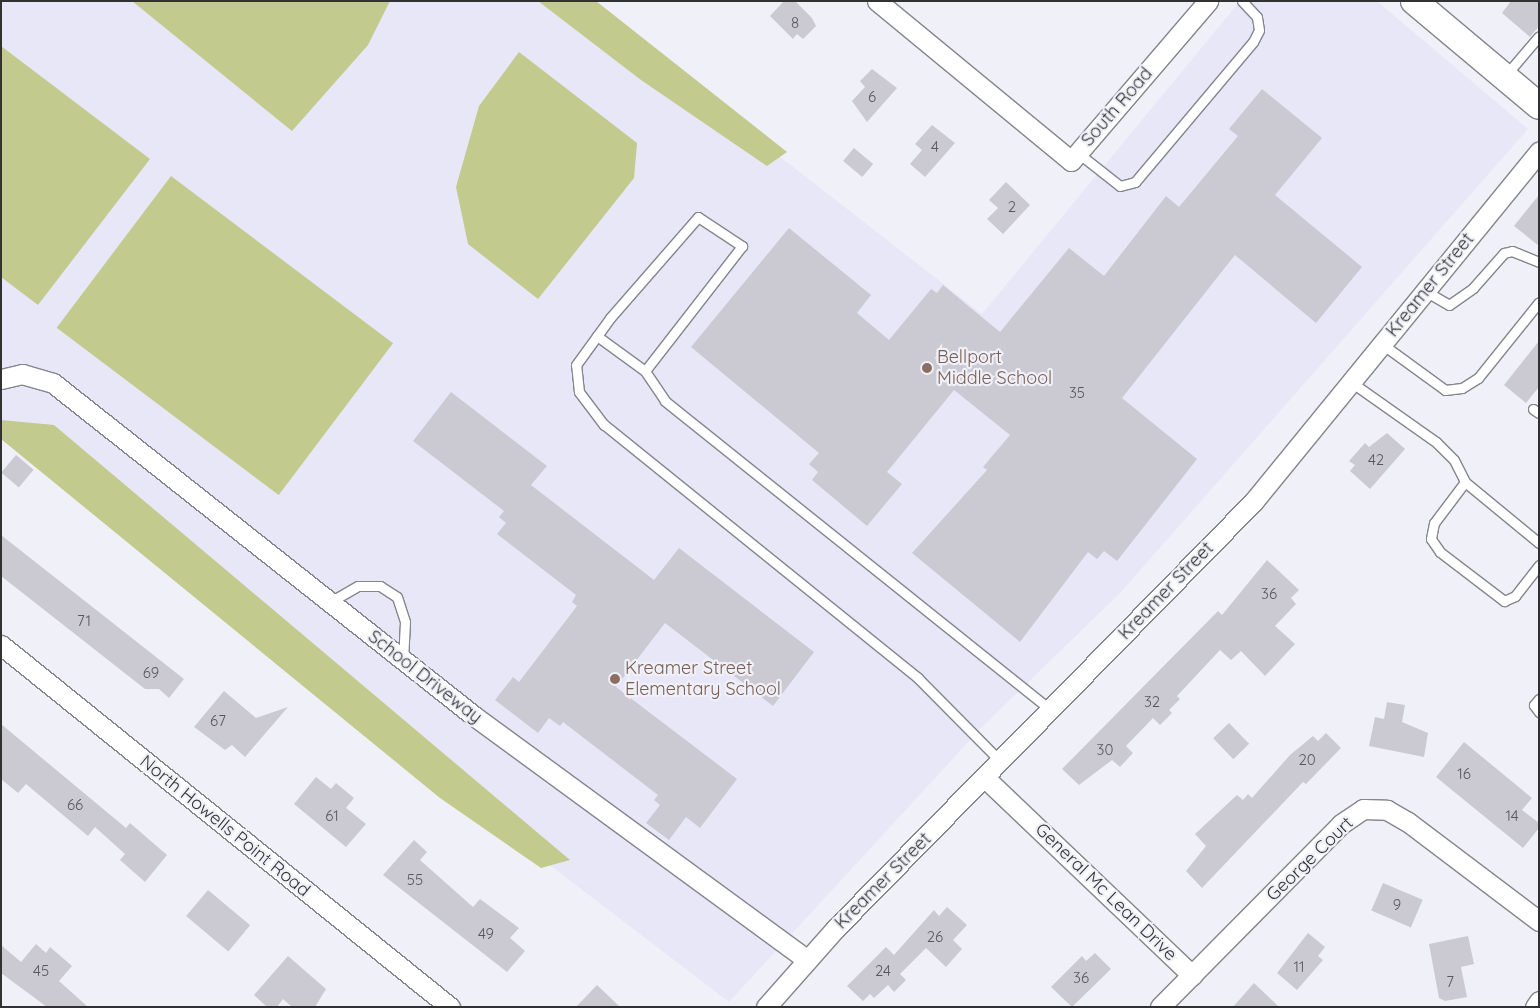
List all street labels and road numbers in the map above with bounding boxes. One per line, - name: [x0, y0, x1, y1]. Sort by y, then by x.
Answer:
- street label: South Road: [1077, 63, 1157, 151]
- street label: Kreamer Street: [1382, 229, 1478, 341]
- street label: Kreamer Street: [1114, 538, 1218, 644]
- street label: School Driveway: [364, 626, 486, 728]
- street label: North Howells Point Road: [136, 751, 314, 901]
- street label: George Court: [1262, 812, 1358, 906]
- street label: General Mc Lean Drive: [1031, 819, 1181, 965]
- street label: Kreamer Street: [830, 828, 936, 934]

